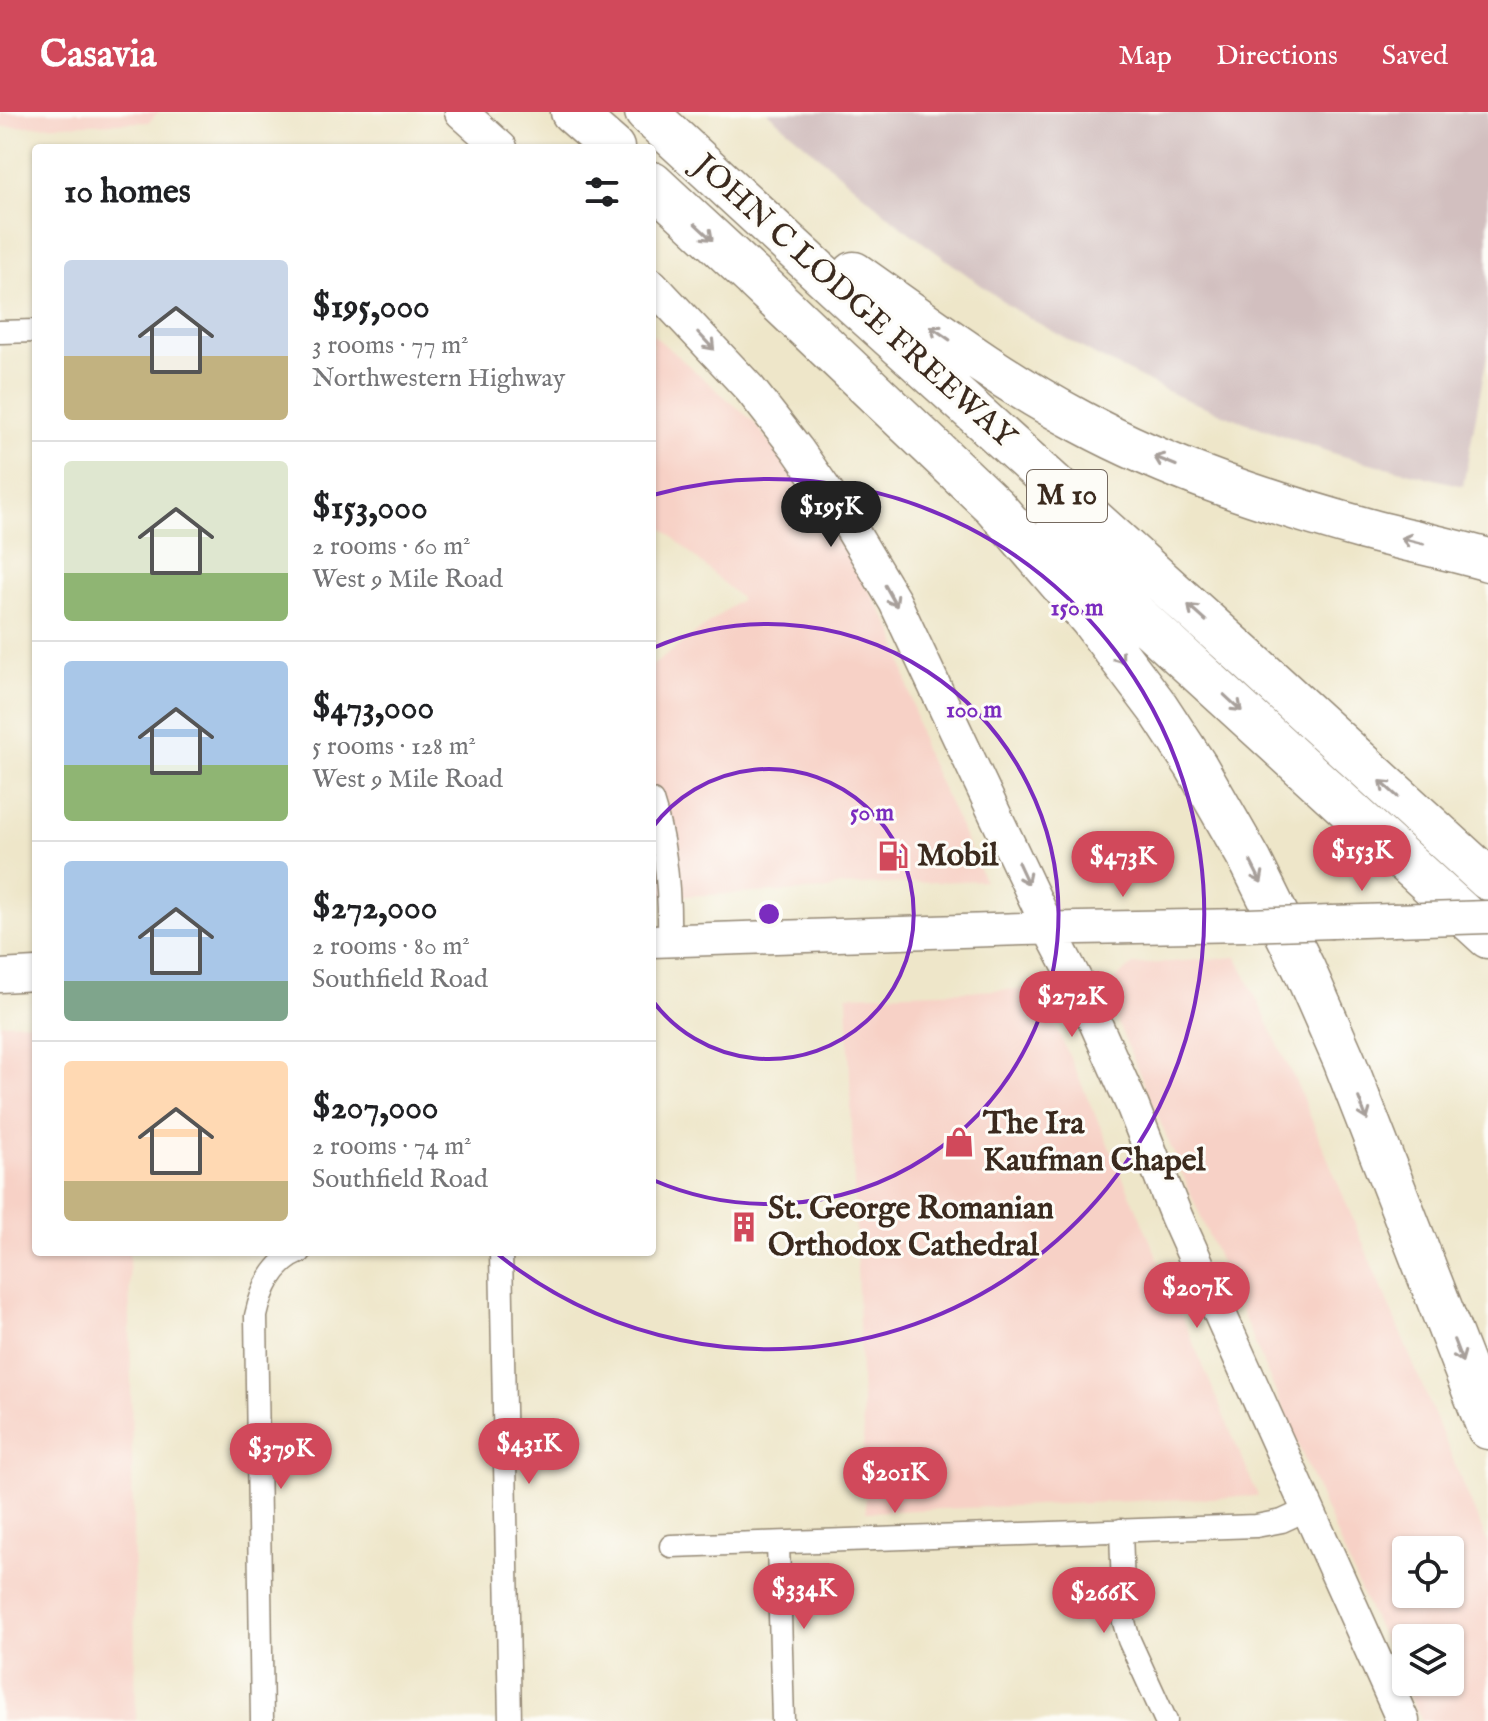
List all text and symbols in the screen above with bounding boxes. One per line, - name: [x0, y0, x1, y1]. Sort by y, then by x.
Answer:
- text: Casavia: [40, 32, 156, 80]
- text: Map: [1118, 39, 1172, 74]
- text: Directions: [1216, 39, 1338, 74]
- text: Saved: [1382, 39, 1448, 74]
- street label: JOHN C LODGE FREEWAY: [682, 144, 1025, 459]
- icon: filters: [580, 170, 624, 214]
- text: 10 homes: [64, 171, 191, 214]
- one-way arrow: [694, 222, 714, 241]
- text: $195,000: [312, 286, 430, 329]
- icon: home: [128, 292, 224, 388]
- one-way arrow: [929, 325, 951, 341]
- text: 3 rooms · 77 m²: [312, 329, 469, 362]
- one-way arrow: [697, 331, 716, 351]
- text: Northwestern Highway: [312, 362, 565, 395]
- one-way arrow: [1153, 453, 1178, 467]
- road number: M 10: [1027, 470, 1107, 522]
- pin: $195K: [775, 481, 887, 549]
- text: $153,000: [312, 487, 428, 530]
- text: $195K: [799, 490, 863, 523]
- icon: home: [128, 493, 224, 589]
- text: 2 rooms · 60 m²: [312, 530, 471, 563]
- one-way arrow: [1400, 533, 1426, 548]
- text: West 9 Mile Road: [312, 563, 503, 596]
- one-way arrow: [883, 584, 899, 607]
- text: 150 m: [1050, 593, 1104, 624]
- one-way arrow: [1188, 605, 1208, 623]
- one-way arrow: [1108, 642, 1125, 663]
- text: $473,000: [312, 687, 434, 730]
- icon: home: [128, 693, 224, 789]
- one-way arrow: [1223, 694, 1243, 713]
- text: 100 m: [946, 695, 1003, 726]
- text: 5 rooms · 128 m²: [312, 730, 476, 763]
- text: West 9 Mile Road: [312, 763, 503, 796]
- one-way arrow: [1379, 781, 1399, 799]
- text: 50 m: [850, 798, 895, 829]
- pin: $153K: [1306, 825, 1418, 893]
- pin: $473K: [1067, 831, 1179, 899]
- text: $153K: [1331, 834, 1393, 867]
- place label: Mobil: [917, 836, 1000, 877]
- fuel station icon: Mobil: [876, 839, 910, 873]
- text: $473K: [1089, 840, 1157, 873]
- one-way arrow: [1249, 859, 1264, 883]
- one-way arrow: [1016, 861, 1031, 885]
- text: $272,000: [312, 887, 437, 930]
- icon: home: [128, 893, 224, 989]
- centre of rings: [755, 900, 783, 928]
- text: 2 rooms · 80 m²: [312, 930, 470, 963]
- text: Southfield Road: [312, 963, 488, 996]
- pin: $272K: [1016, 971, 1128, 1039]
- text: $272K: [1037, 980, 1107, 1013]
- text: $207,000: [312, 1087, 439, 1130]
- icon: home: [128, 1093, 224, 1189]
- one-way arrow: [1357, 1096, 1371, 1121]
- place label: The Ira Kaufman Chapel: [982, 1104, 1207, 1182]
- shop icon: The Ira Kaufman Chapel: [942, 1125, 976, 1159]
- text: 2 rooms · 74 m²: [312, 1130, 472, 1163]
- text: Southfield Road: [312, 1163, 488, 1196]
- place label: St. George Romanian Orthodox Cathedral: [768, 1189, 1054, 1267]
- building icon: St. George Romanian Orthodox Cathedral: [727, 1210, 761, 1244]
- pin: $207K: [1141, 1262, 1253, 1330]
- text: $207K: [1162, 1271, 1232, 1304]
- one-way arrow: [1452, 1338, 1466, 1363]
- pin: $431K: [473, 1418, 585, 1486]
- pin: $379K: [225, 1423, 337, 1491]
- text: $431K: [496, 1427, 562, 1460]
- text: $379K: [248, 1432, 314, 1465]
- pin: $201K: [839, 1447, 951, 1515]
- text: $201K: [861, 1456, 929, 1489]
- map controls: [1392, 1536, 1464, 1696]
- button: locate: [1392, 1536, 1464, 1608]
- pin: $334K: [748, 1563, 860, 1631]
- pin: $266K: [1048, 1567, 1160, 1635]
- text: $334K: [771, 1572, 837, 1605]
- text: $266K: [1070, 1576, 1138, 1609]
- button: layers: [1392, 1624, 1464, 1696]

